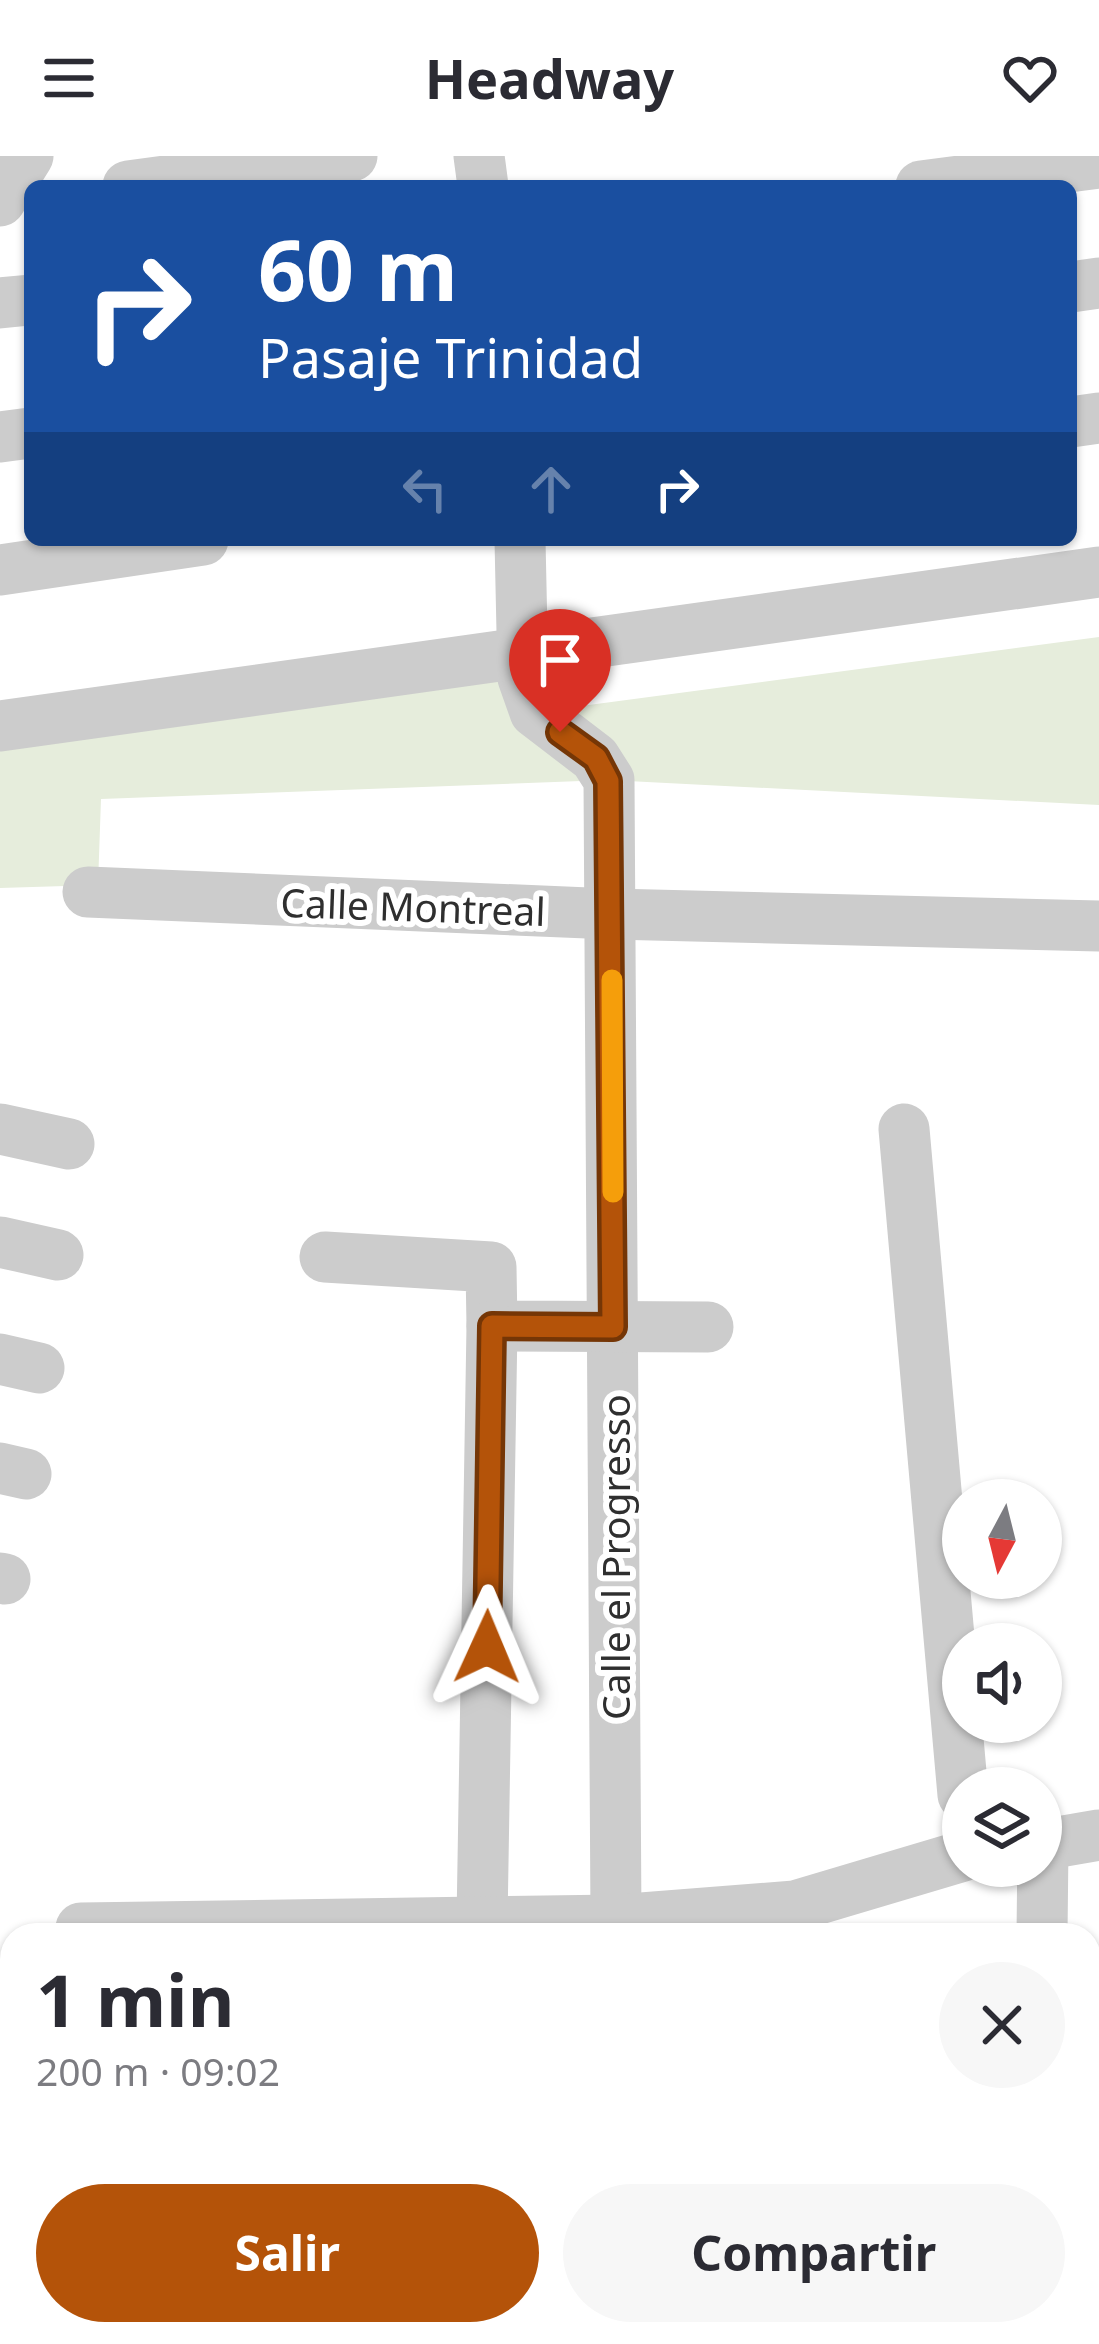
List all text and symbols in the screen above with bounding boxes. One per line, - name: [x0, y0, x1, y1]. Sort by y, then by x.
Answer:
- text: Headway: [425, 41, 674, 115]
- icon: menu: [36, 45, 102, 111]
- icon: heart: [997, 45, 1063, 111]
- text: 60 m: [258, 211, 458, 326]
- icon: right: [60, 228, 216, 384]
- text: Pasaje Trinidad: [258, 320, 643, 394]
- icon: left: [392, 456, 458, 522]
- icon: ahead: [518, 456, 584, 522]
- icon: right: [644, 456, 710, 522]
- pin: [509, 609, 611, 732]
- icon: arrive: [527, 627, 593, 693]
- street label: Calle Montreal: [280, 875, 546, 937]
- street label: Calle el Progresso: [588, 1394, 641, 1720]
- north arrow: [942, 1479, 1062, 1599]
- map controls: [942, 1479, 1062, 1887]
- position arrow: [424, 1584, 550, 1710]
- button: sound: [942, 1623, 1062, 1743]
- button: layers: [942, 1767, 1062, 1887]
- text: 1 min: [36, 1950, 234, 2048]
- button: close: [939, 1962, 1065, 2088]
- text: 200 m · 09:02: [36, 2044, 280, 2097]
- button: Salir: [36, 2184, 539, 2322]
- button: Compartir: [563, 2184, 1065, 2322]

